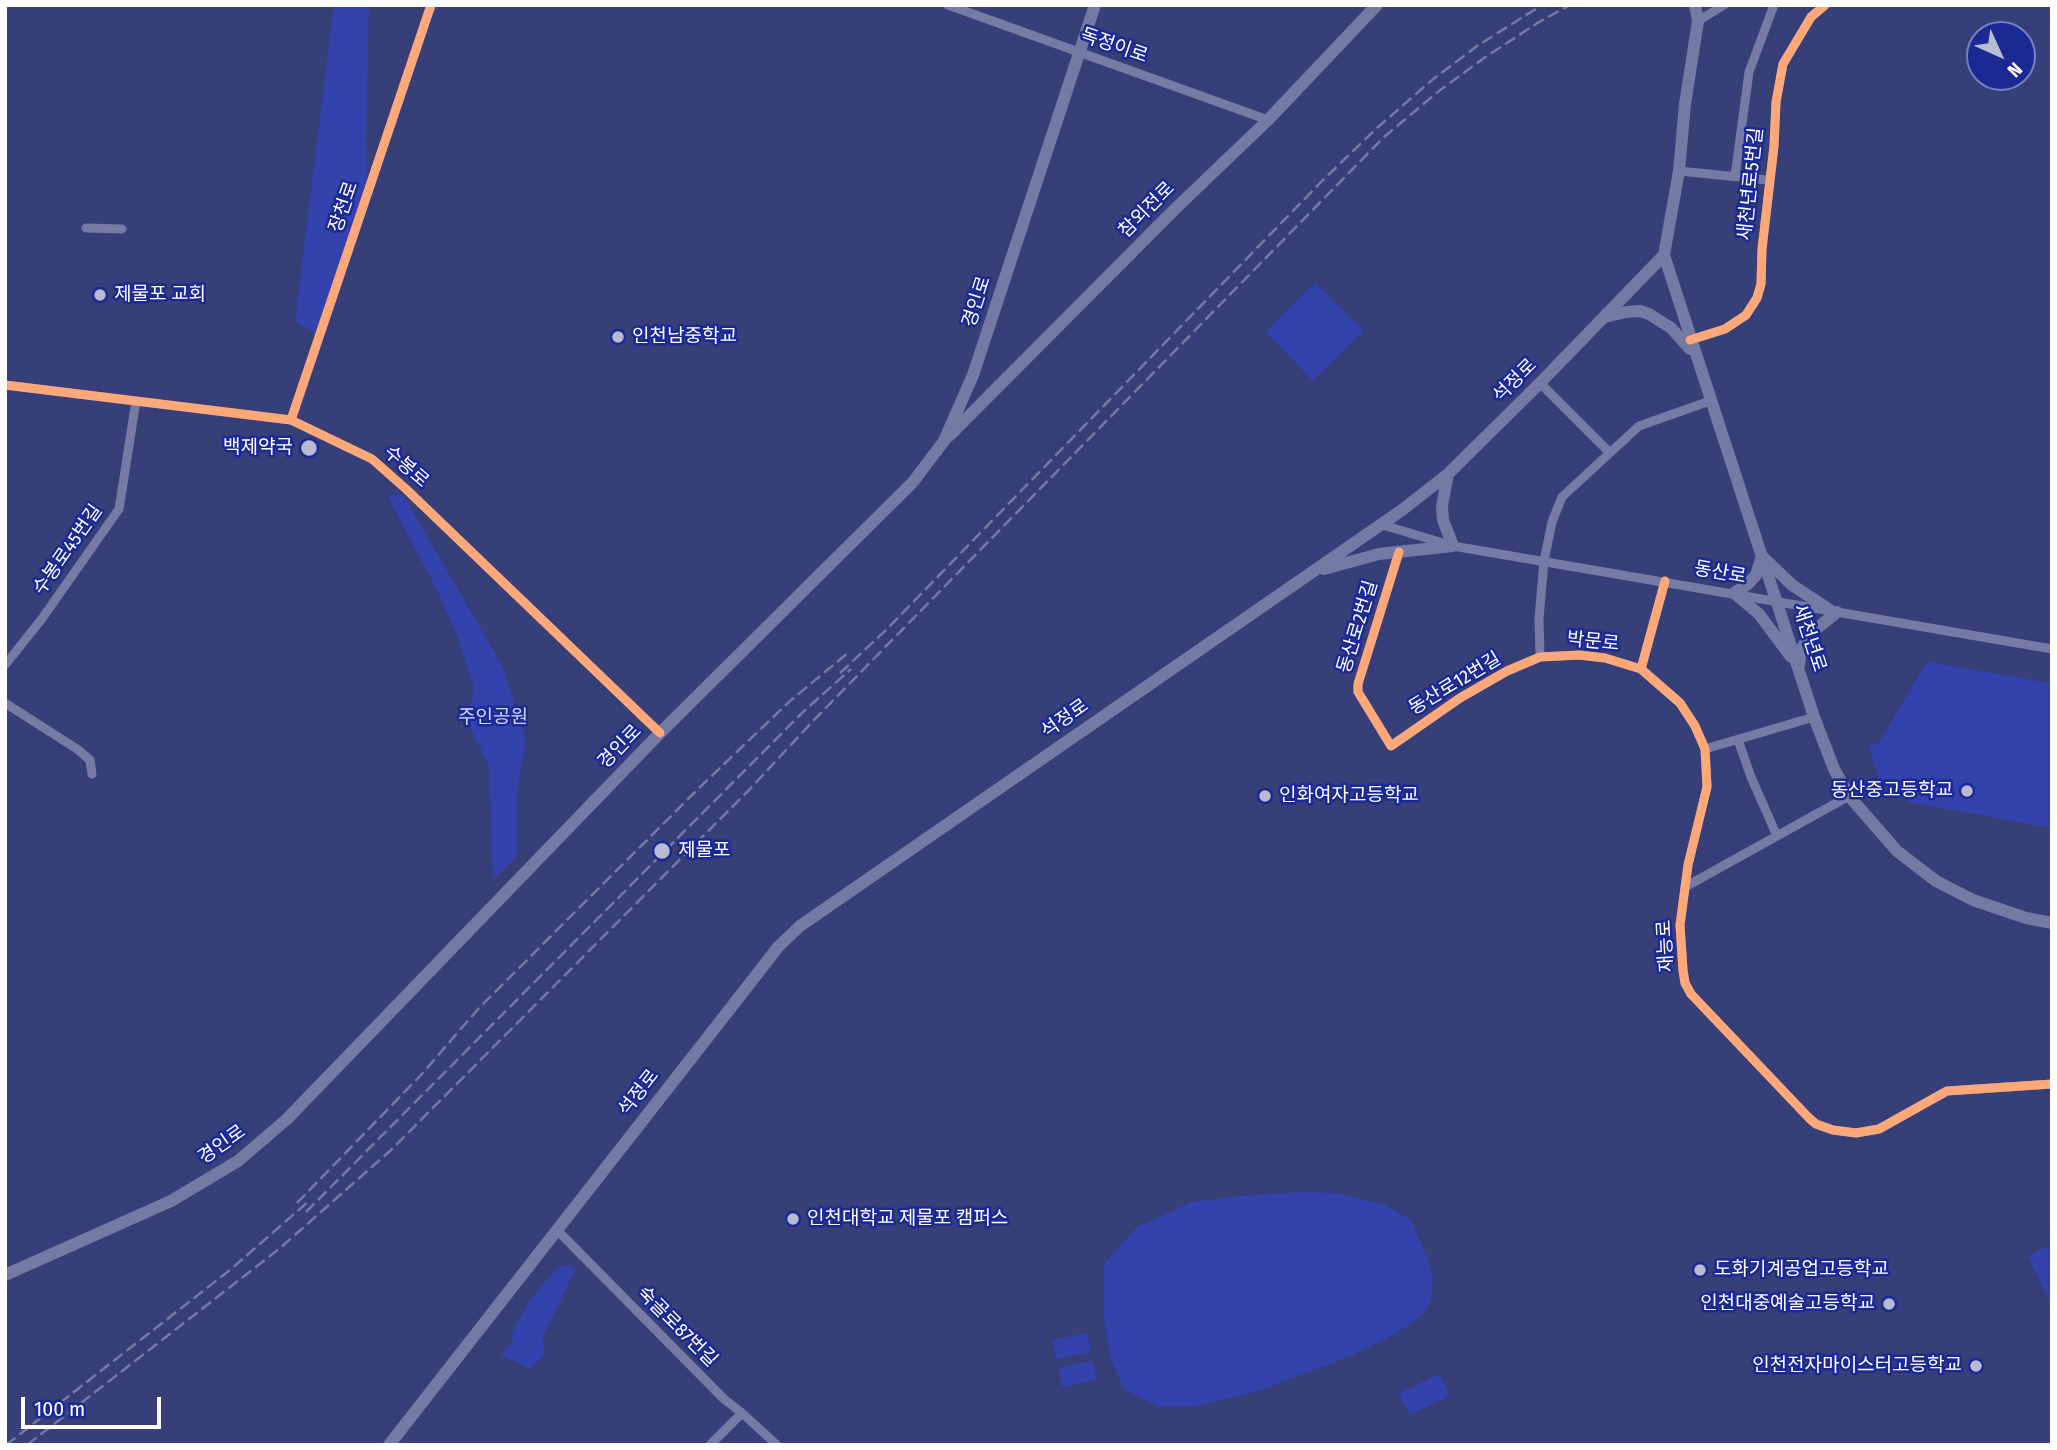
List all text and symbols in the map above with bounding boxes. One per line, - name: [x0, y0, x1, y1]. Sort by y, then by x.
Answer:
- north arrow: [1966, 21, 2036, 91]
- street label: 독정이로: [1077, 24, 1151, 68]
- text: N: [2003, 58, 2027, 82]
- street label: 새천년로5번길: [1734, 126, 1768, 242]
- street label: 참외전로: [1114, 177, 1180, 243]
- street label: 장천로: [325, 178, 363, 236]
- street label: 경인로: [958, 274, 996, 330]
- place label: 제물포 교회: [114, 284, 206, 306]
- marker: 제물포 교회: [92, 287, 108, 303]
- place label: 인천남중학교: [632, 326, 737, 348]
- marker: 인천남중학교: [610, 329, 626, 345]
- street label: 석정로: [1488, 354, 1542, 408]
- place label: 백제약국: [223, 437, 293, 459]
- marker: 백제약국: [299, 438, 319, 458]
- street label: 수봉로: [379, 441, 433, 493]
- street label: 수봉로45번길: [29, 500, 107, 600]
- street label: 동산로: [1692, 557, 1748, 589]
- street label: 동산로2번길: [1333, 578, 1383, 676]
- street label: 새천년로: [1787, 601, 1831, 675]
- street label: 박문로: [1566, 628, 1620, 656]
- street label: 동산로12번길: [1405, 648, 1505, 720]
- street label: 석정로: [1037, 695, 1093, 743]
- park label: 주인공원: [458, 707, 528, 729]
- street label: 경인로: [594, 720, 646, 774]
- place label: 동산중고등학교: [1831, 780, 1953, 802]
- marker: 동산중고등학교: [1959, 783, 1975, 799]
- place label: 인화여자고등학교: [1279, 785, 1419, 807]
- marker: 인화여자고등학교: [1257, 788, 1273, 804]
- place label: 제물포: [678, 840, 730, 862]
- marker: 제물포: [652, 841, 672, 861]
- street label: 재능로: [1653, 919, 1679, 973]
- street label: 석정로: [614, 1065, 664, 1121]
- street label: 경인로: [194, 1121, 250, 1169]
- place label: 인천대학교 제물포 캠퍼스: [807, 1208, 1008, 1230]
- marker: 인천대학교 제물포 캠퍼스: [785, 1211, 801, 1227]
- place label: 도화기계공업고등학교: [1714, 1259, 1889, 1281]
- marker: 도화기계공업고등학교: [1692, 1262, 1708, 1278]
- street label: 숙골로87번길: [632, 1282, 722, 1372]
- place label: 인천대중예술고등학교: [1700, 1293, 1875, 1315]
- marker: 인천대중예술고등학교: [1881, 1296, 1897, 1312]
- place label: 인천전자마이스터고등학교: [1752, 1355, 1962, 1377]
- marker: 인천전자마이스터고등학교: [1968, 1358, 1984, 1374]
- scale bar: [24, 1384, 164, 1428]
- text: 100 m: [34, 1396, 85, 1422]

